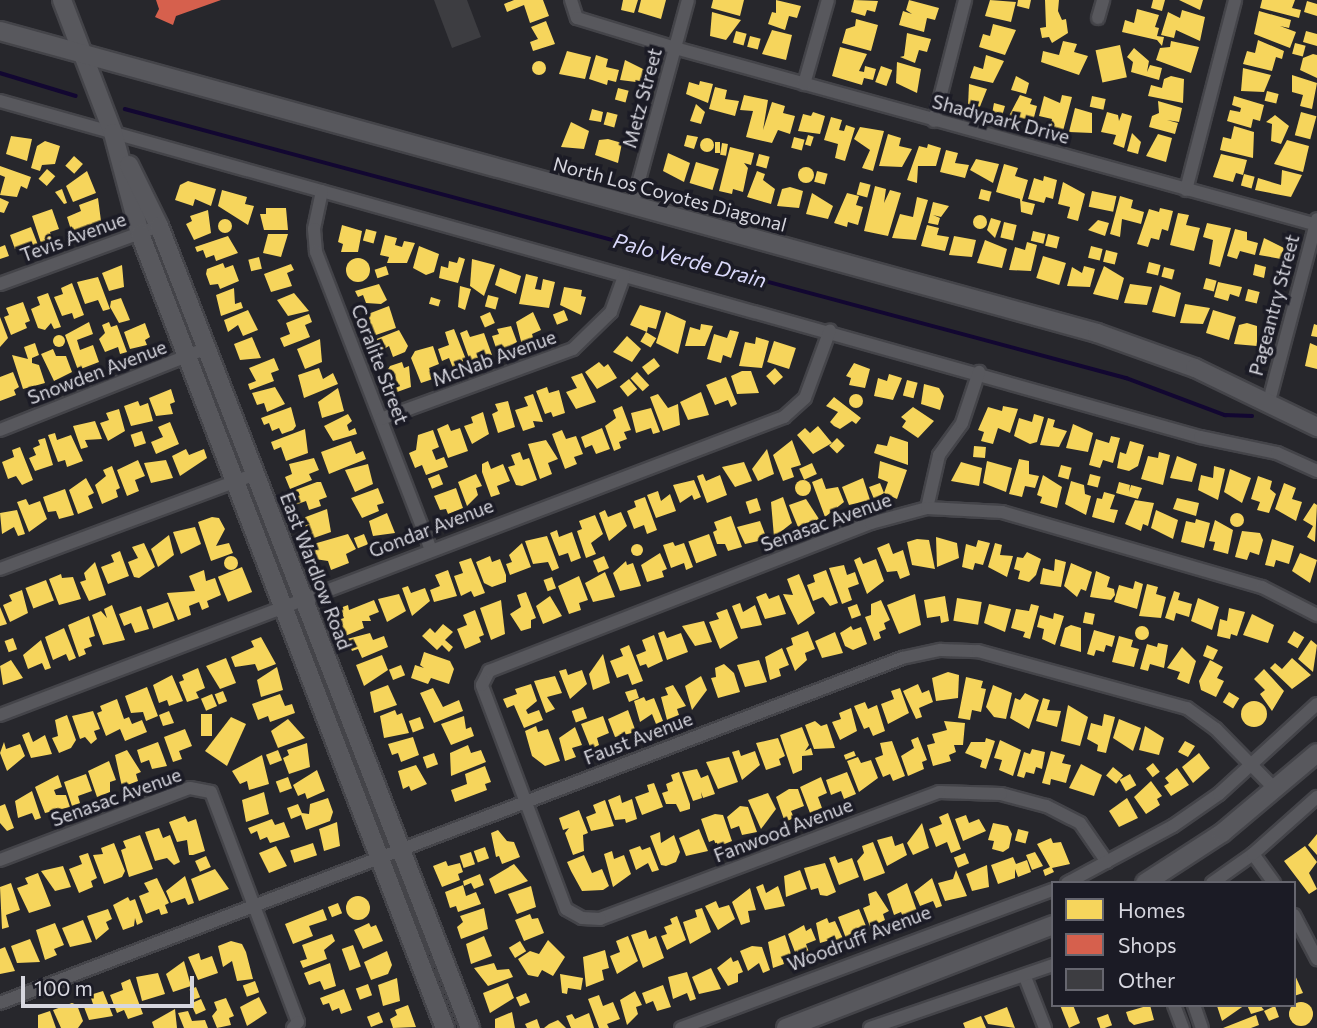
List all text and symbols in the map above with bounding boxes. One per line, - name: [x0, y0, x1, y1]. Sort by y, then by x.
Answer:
- street label: Metz Street: [618, 45, 666, 151]
- street label: Shadypark Drive: [930, 90, 1072, 148]
- street label: North Los Coyotes Diagonal: [551, 152, 789, 236]
- street label: Tevis Avenue: [17, 207, 129, 267]
- water label: Palo Verde Drain: [611, 227, 769, 293]
- street label: Pageantry Street: [1244, 232, 1304, 378]
- street label: Coralite Street: [347, 301, 413, 427]
- street label: McNab Avenue: [429, 325, 559, 391]
- street label: Snowden Avenue: [24, 335, 170, 409]
- street label: Senasac Avenue: [758, 488, 894, 556]
- street label: East Wardlow Road: [275, 489, 357, 653]
- street label: Gondar Avenue: [365, 494, 497, 562]
- street label: Faust Avenue: [581, 707, 695, 769]
- street label: Senasac Avenue: [48, 763, 184, 831]
- street label: Fanwood Avenue: [710, 793, 856, 867]
- legend: [1051, 881, 1296, 1007]
- text: Homes: [1118, 897, 1185, 922]
- street label: Woodruff Avenue: [784, 900, 934, 976]
- text: Shops: [1118, 932, 1177, 957]
- scale bar: [24, 962, 198, 1006]
- text: Other: [1118, 967, 1175, 992]
- text: 100 m: [34, 975, 93, 1000]

